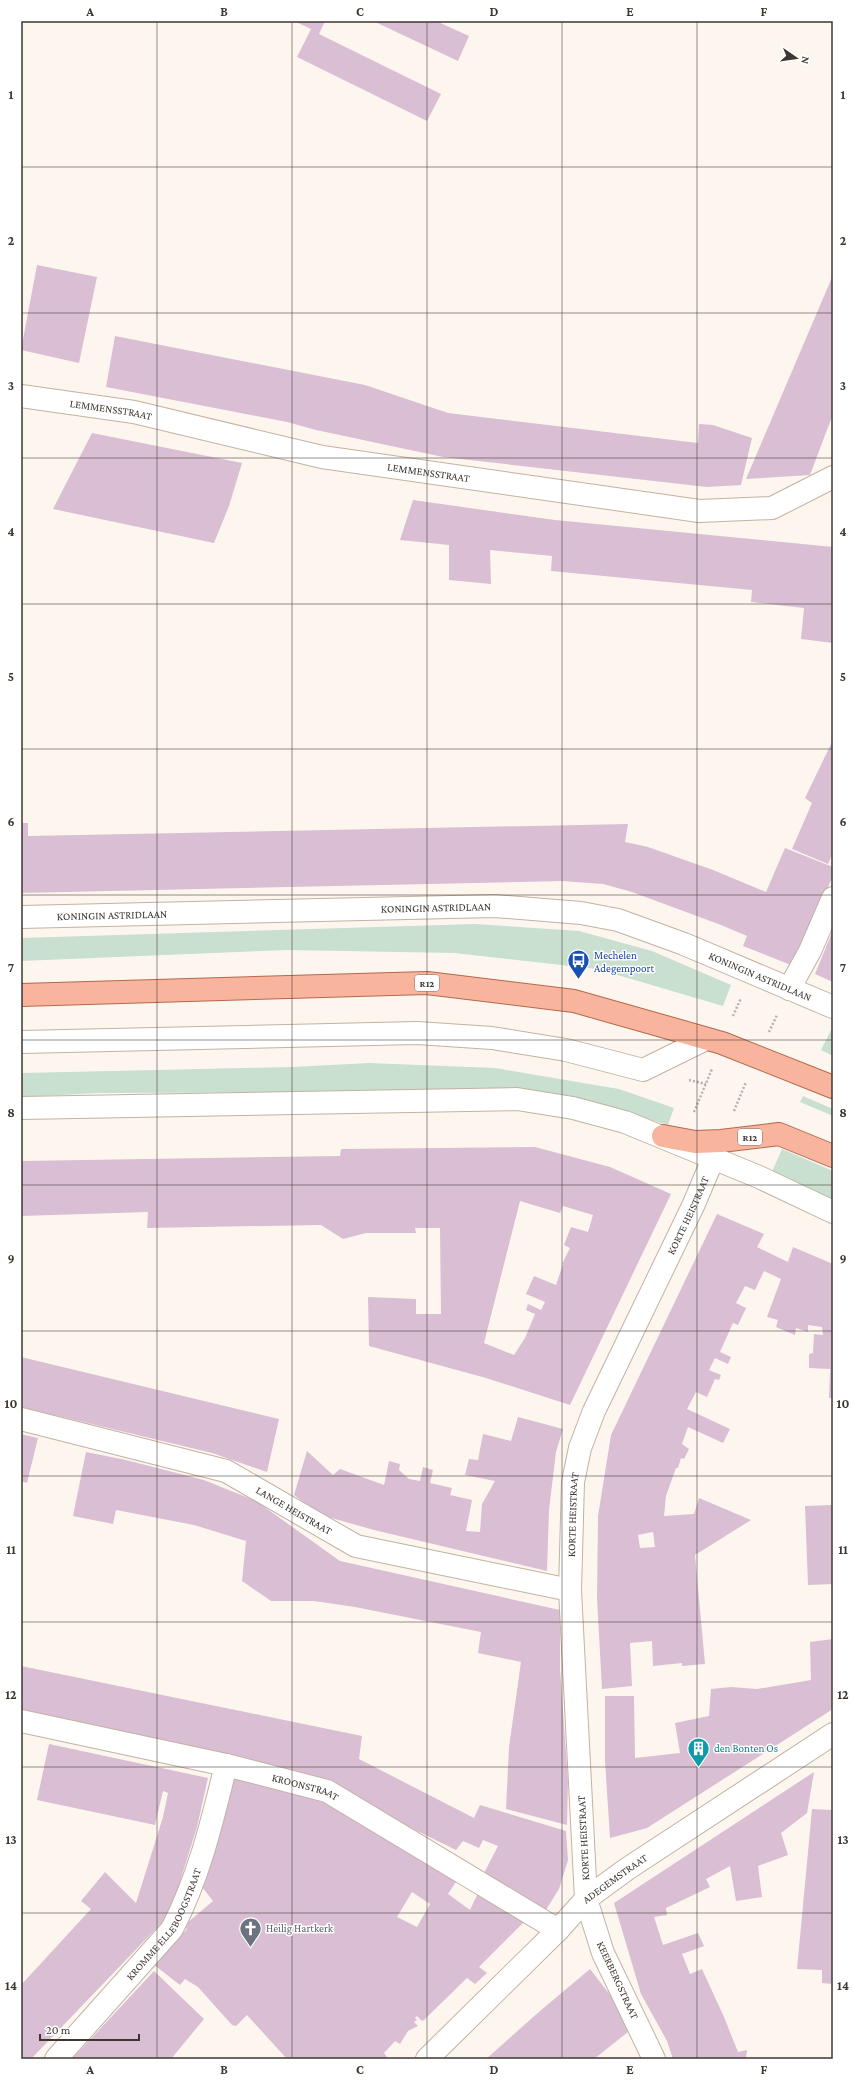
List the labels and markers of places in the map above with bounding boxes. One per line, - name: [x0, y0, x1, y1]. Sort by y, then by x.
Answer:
- bus stop icon: Mechelen Adegempoort: [566, 948, 592, 981]
- place label: Mechelen Adegempoort: [594, 949, 654, 975]
- building icon: den Bonten Os: [686, 1735, 712, 1768]
- place label: den Bonten Os: [714, 1742, 778, 1754]
- church icon: Heilig Hartkerk: [237, 1915, 263, 1948]
- place label: Heilig Hartkerk: [266, 1922, 334, 1935]

